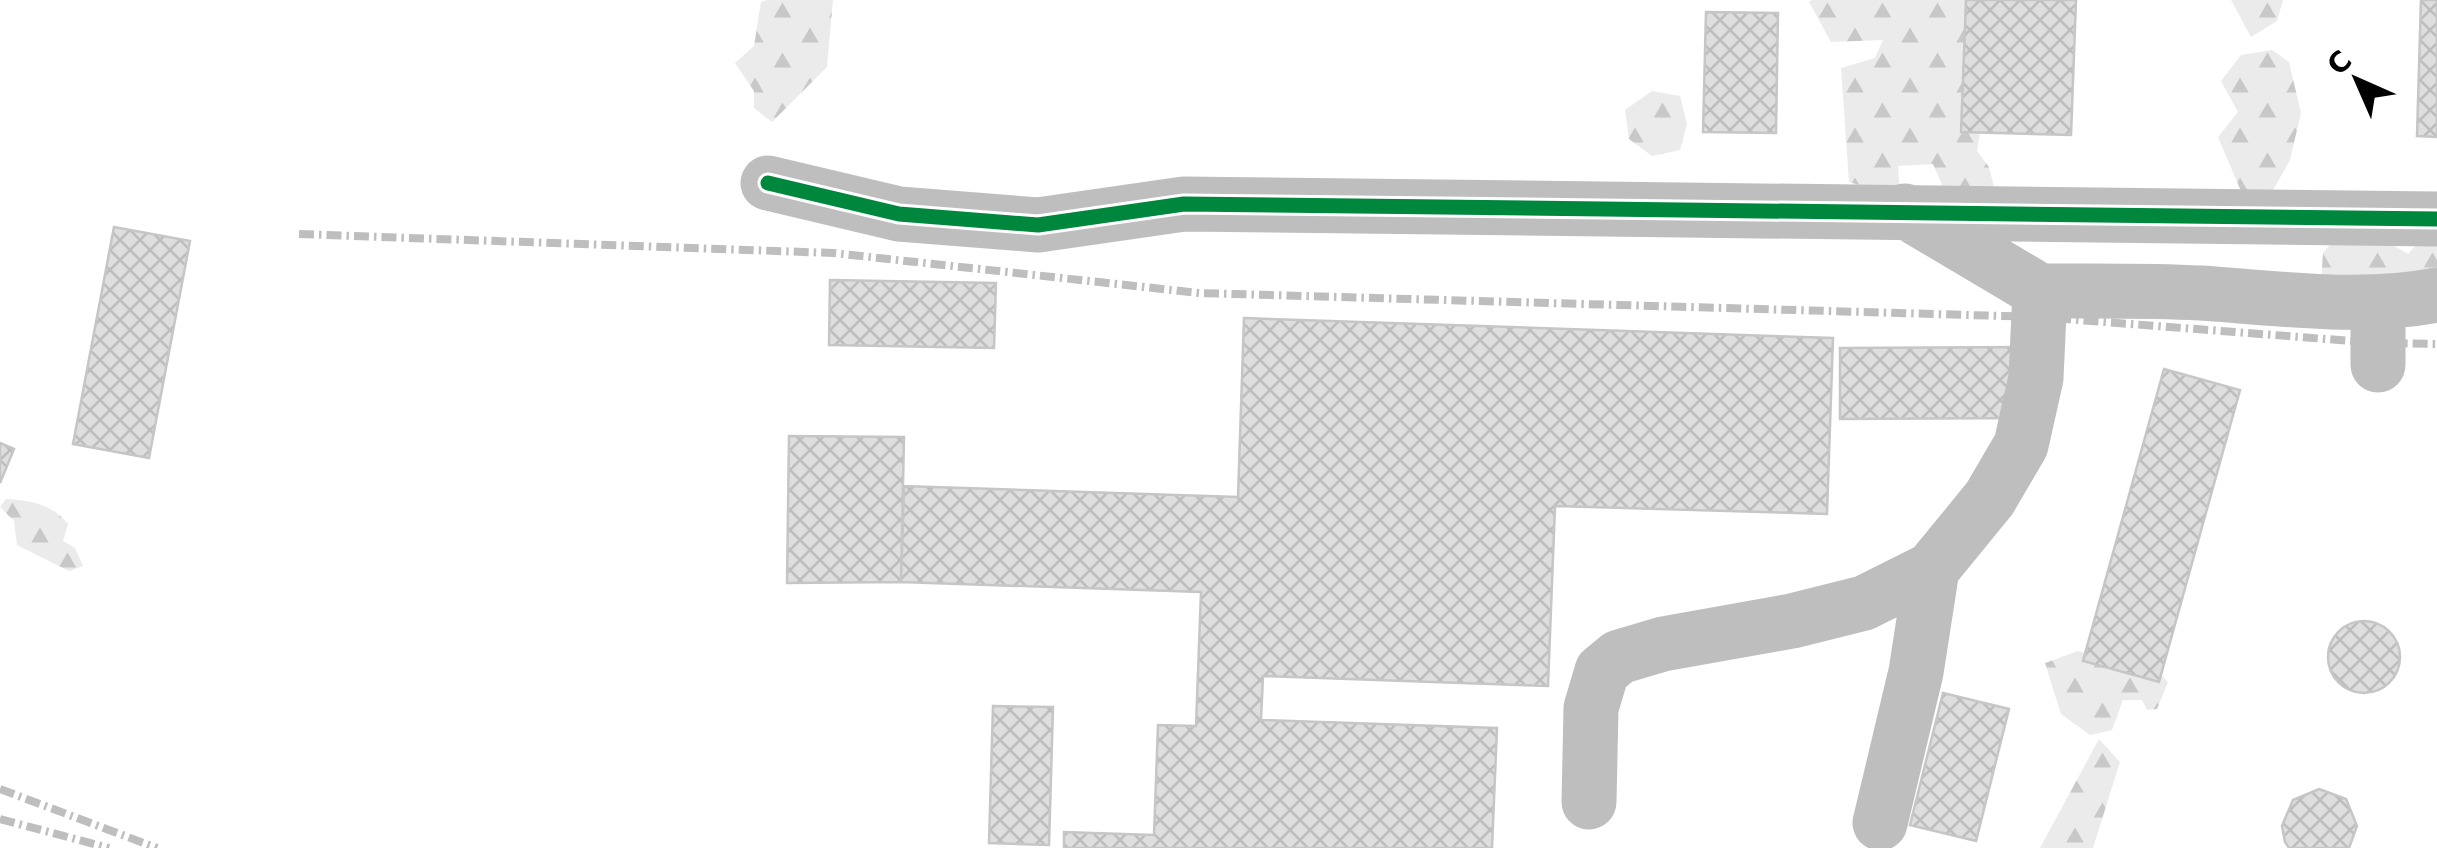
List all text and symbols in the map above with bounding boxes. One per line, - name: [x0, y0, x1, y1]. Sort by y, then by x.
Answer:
- north arrow: [2307, 30, 2407, 130]
- text: С: [2321, 44, 2359, 82]

